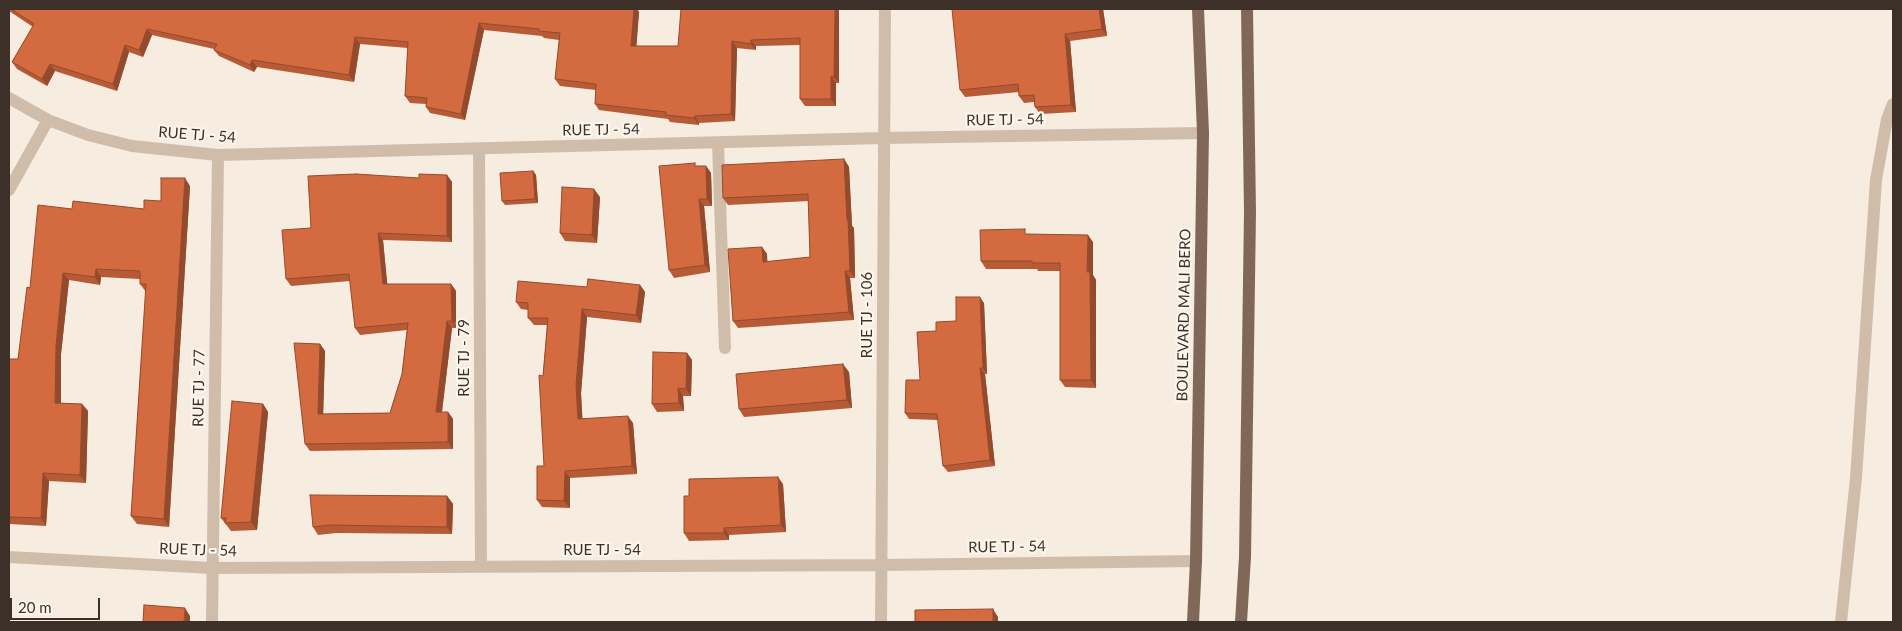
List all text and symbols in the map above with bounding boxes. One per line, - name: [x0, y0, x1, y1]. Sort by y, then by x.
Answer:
- street label: RUE TJ - 54: [966, 110, 1044, 130]
- street label: RUE TJ - 54: [562, 120, 640, 140]
- street label: RUE TJ - 54: [158, 123, 236, 147]
- street label: BOULEVARD MALI BERO: [1173, 228, 1195, 402]
- street label: RUE TJ - 106: [858, 272, 876, 358]
- street label: RUE TJ - 79: [455, 319, 473, 397]
- street label: RUE TJ - 77: [189, 349, 209, 427]
- street label: RUE TJ - 54: [968, 537, 1046, 557]
- street label: RUE TJ - 54: [159, 540, 237, 560]
- street label: RUE TJ - 54: [563, 541, 641, 559]
- scale bar: [12, 588, 102, 620]
- text: 20 m: [18, 598, 52, 616]

